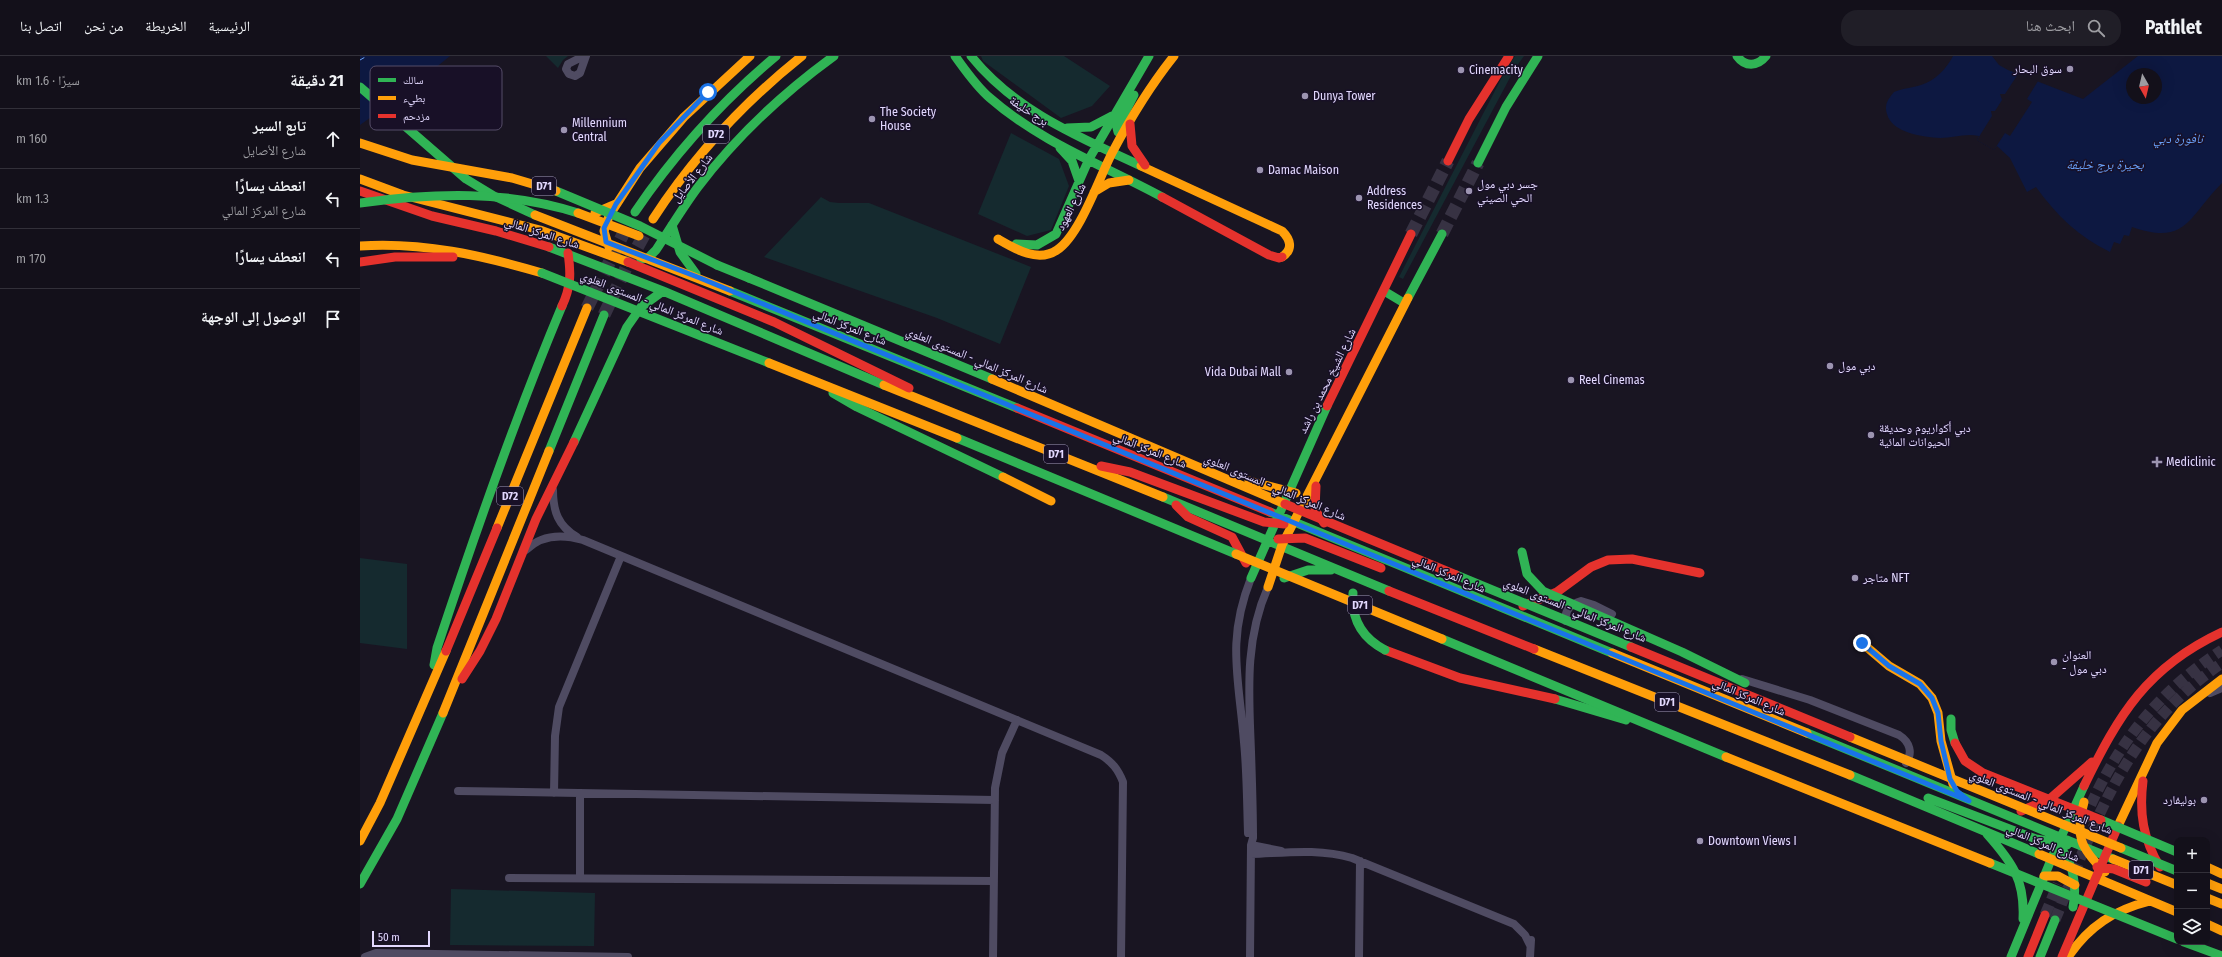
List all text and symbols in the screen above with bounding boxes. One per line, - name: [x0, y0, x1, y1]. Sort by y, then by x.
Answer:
- search box: [1841, 10, 2121, 46]
- text: Pathlet: [2145, 16, 2202, 39]
- text: ابحث هنا: [2026, 17, 2075, 35]
- icon: search: [2085, 17, 2107, 39]
- text: اتصل بنا: [20, 18, 62, 35]
- text: من نحن: [84, 18, 123, 35]
- text: الخريطة: [145, 18, 187, 35]
- text: الرئيسية: [209, 18, 250, 35]
- place label: سوق البحار: [2012, 62, 2062, 76]
- place label: Cinemacity: [1469, 63, 1524, 77]
- marker: سوق البحار: [2065, 64, 2075, 74]
- marker: Cinemacity: [1456, 65, 1466, 75]
- legend: [370, 66, 502, 130]
- north arrow: [2126, 68, 2162, 104]
- text: 21 دقيقة: [290, 70, 344, 91]
- text: سيرًا · 1.6 km: [16, 73, 80, 88]
- text: سالك: [403, 74, 423, 87]
- route start: [699, 83, 717, 101]
- place label: Dunya Tower: [1313, 89, 1376, 103]
- marker: Dunya Tower: [1300, 91, 1310, 101]
- text: بطيء: [403, 92, 425, 107]
- street label: برج خليفة: [1007, 93, 1051, 129]
- place label: The Society House: [880, 105, 937, 133]
- text: مزدحم: [403, 110, 430, 124]
- marker: The Society House: [867, 114, 877, 124]
- place label: Millennium Central: [572, 116, 627, 144]
- text: تابع السير: [253, 117, 306, 135]
- marker: Millennium Central: [559, 125, 569, 135]
- road number: D72: [703, 125, 729, 143]
- icon: ahead: [322, 128, 344, 150]
- text: 160 m: [16, 131, 47, 146]
- water label: نافورة دبي: [2153, 131, 2205, 149]
- text: شارع الأصايل: [243, 143, 306, 158]
- street label: شارع الأصايل: [669, 151, 716, 206]
- water label: بحيرة برج خليفة: [2066, 157, 2144, 173]
- place label: Damac Maison: [1268, 163, 1339, 177]
- marker: Damac Maison: [1255, 165, 1265, 175]
- text: انعطف يسارًا: [235, 177, 306, 195]
- road number: D71: [532, 177, 556, 195]
- place label: جسر دبي مول الحي الصيني: [1477, 177, 1538, 208]
- street label: شارع العهود: [1053, 181, 1090, 233]
- place label: Address Residences: [1367, 184, 1422, 212]
- marker: جسر دبي مول الحي الصيني: [1464, 186, 1474, 196]
- icon: left: [322, 188, 344, 210]
- text: 1.3 km: [16, 191, 49, 206]
- marker: Address Residences: [1354, 193, 1364, 203]
- text: شارع المركز المالي: [222, 203, 306, 218]
- street label: شارع المركز المالي: [502, 214, 581, 255]
- text: انعطف يسارًا: [235, 248, 306, 266]
- icon: left: [322, 248, 344, 270]
- text: 170 m: [16, 251, 46, 266]
- street label: شارع المركز المالي - المستوى العلوي: [578, 268, 725, 341]
- street label: شارع المركز المالي: [810, 306, 889, 351]
- text: الوصول إلى الوجهة: [201, 308, 306, 326]
- icon: arrive: [322, 308, 344, 330]
- street label: شارع المركز المالي - المستوى العلوي: [903, 324, 1050, 399]
- street label: شارع الشيخ محمد بن راشد: [1295, 326, 1359, 436]
- place label: دبي مول: [1838, 359, 1876, 376]
- marker: دبي مول: [1825, 361, 1835, 371]
- place label: Vida Dubai Mall: [1205, 365, 1281, 379]
- marker: Vida Dubai Mall: [1284, 367, 1294, 377]
- place label: Reel Cinemas: [1579, 373, 1645, 387]
- marker: Reel Cinemas: [1566, 375, 1576, 385]
- place label: دبي أكواريوم وحديقة الحيوانات المائية: [1879, 421, 1971, 449]
- street label: شارع المركز المالي: [1110, 429, 1189, 474]
- marker: دبي أكواريوم وحديقة الحيوانات المائية: [1866, 430, 1876, 440]
- road number: D71: [1044, 445, 1068, 463]
- street label: شارع المركز المالي - المستوى العلوي: [1201, 451, 1348, 526]
- place label: Mediclinic: [2166, 455, 2216, 469]
- marker: Mediclinic: [2151, 456, 2163, 468]
- road number: D72: [497, 487, 523, 505]
- street label: شارع المركز المالي: [1409, 552, 1488, 598]
- place label: متاجر NFT: [1862, 571, 1910, 585]
- marker: متاجر NFT: [1850, 573, 1860, 583]
- street label: شارع المركز المالي - المستوى العلوي: [1501, 575, 1648, 648]
- road number: D71: [1348, 596, 1372, 614]
- route end: [1853, 634, 1871, 652]
- place label: العنوان - دبي مول: [2062, 648, 2107, 679]
- marker: العنوان - دبي مول: [2049, 657, 2059, 667]
- street label: شارع المركز المالي: [1709, 675, 1788, 721]
- road number: D71: [1655, 693, 1679, 711]
- street label: شارع المركز المالي - المستوى العلوي: [1967, 767, 2114, 840]
- place label: بوليفارد: [2163, 793, 2196, 807]
- marker: بوليفارد: [2199, 795, 2209, 805]
- street label: شارع المركز المالي: [2003, 821, 2082, 867]
- place label: Downtown Views I: [1708, 834, 1797, 848]
- marker: Downtown Views I: [1695, 836, 1705, 846]
- map controls: [2174, 837, 2210, 945]
- button: +: [2174, 837, 2210, 873]
- road number: D71: [2129, 861, 2153, 879]
- button: −: [2174, 873, 2210, 909]
- button: layers: [2174, 909, 2210, 945]
- scale bar: [372, 929, 430, 948]
- text: 50 m: [378, 931, 400, 944]

